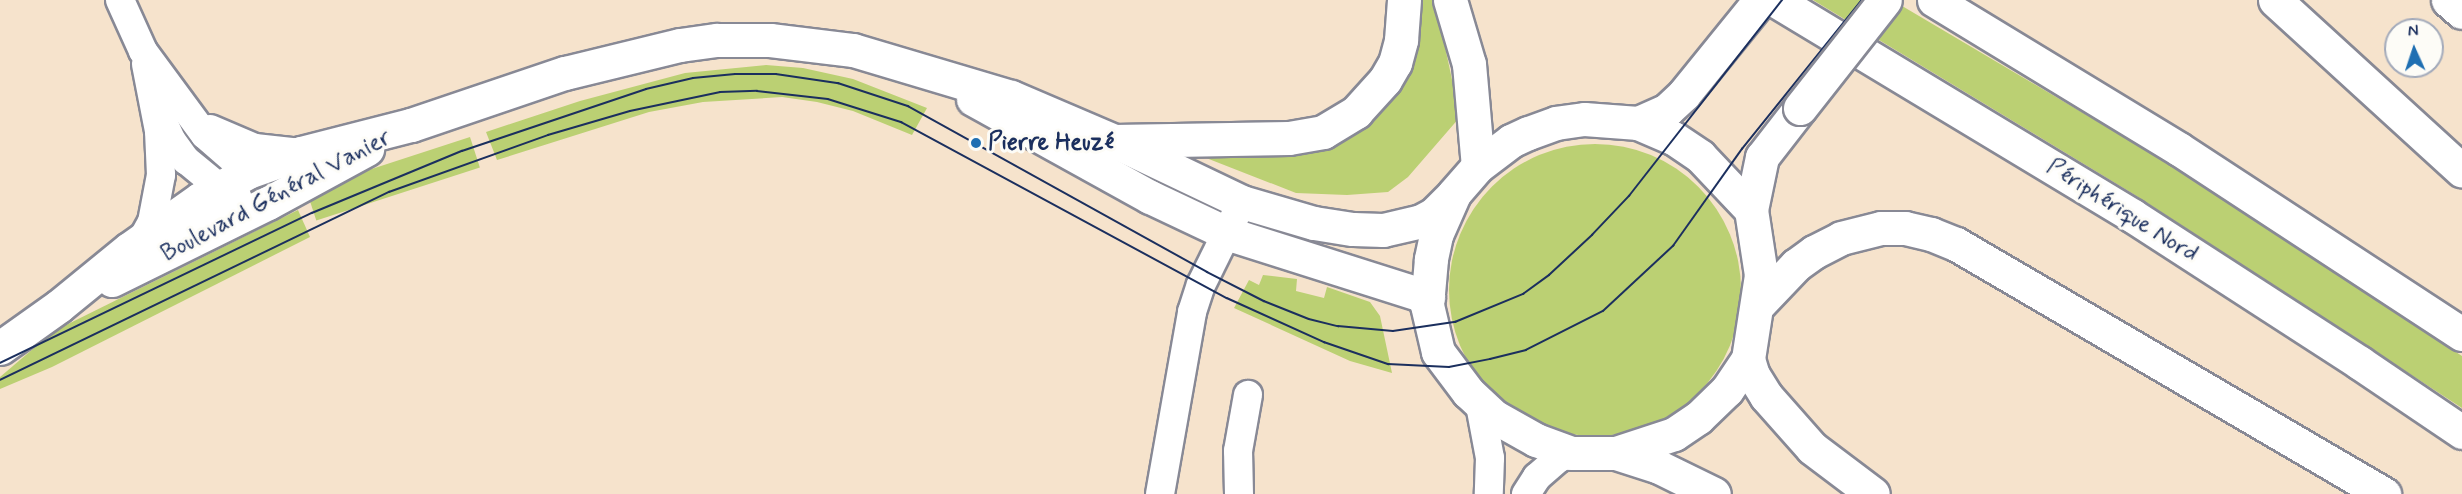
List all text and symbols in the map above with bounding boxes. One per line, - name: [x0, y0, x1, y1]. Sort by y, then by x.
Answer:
- north arrow: [2384, 18, 2444, 78]
- text: N: [2407, 21, 2419, 42]
- street label: Boulevard Général Vanier: [157, 124, 395, 268]
- place label: Pierre Heuzé: [988, 129, 1114, 157]
- marker: Pierre Heuzé: [969, 136, 983, 150]
- street label: Périphérique Nord: [2041, 153, 2203, 269]

